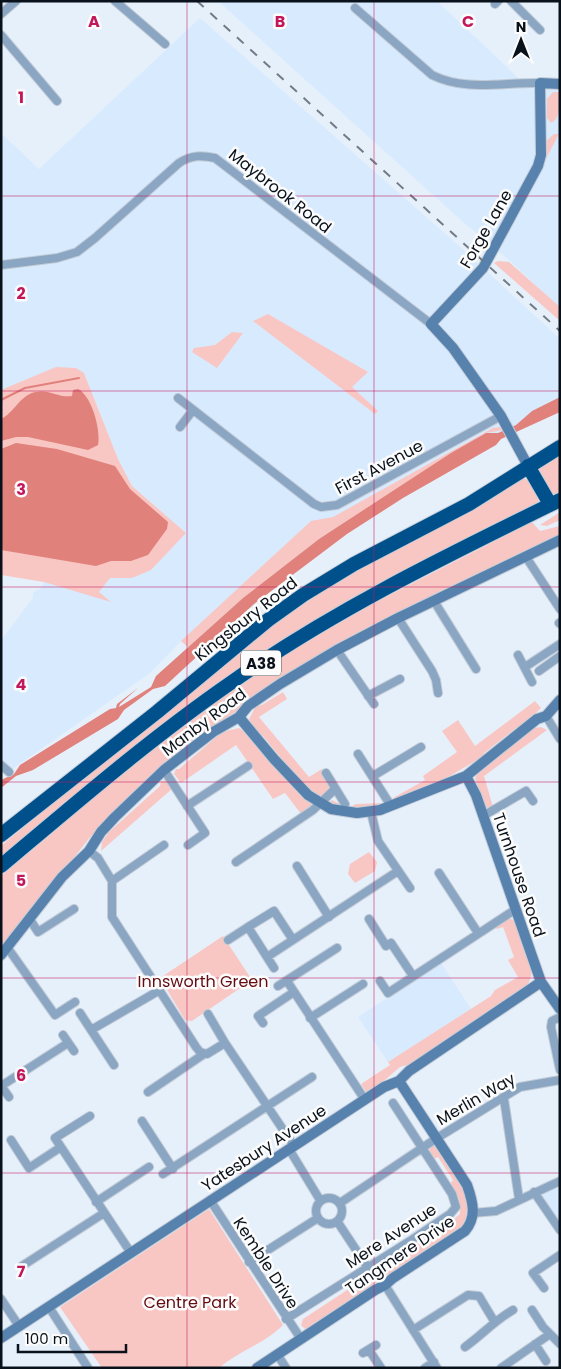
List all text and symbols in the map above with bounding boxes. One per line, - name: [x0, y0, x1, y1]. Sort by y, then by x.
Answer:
- text: A: [88, 10, 100, 33]
- text: B: [275, 10, 285, 33]
- text: C: [462, 10, 474, 33]
- north arrow: [496, 15, 546, 65]
- text: N: [516, 17, 526, 37]
- text: 1: [18, 86, 24, 109]
- street label: Maybrook Road: [224, 143, 336, 239]
- street label: Forge Lane: [454, 185, 518, 272]
- text: 2: [16, 282, 26, 305]
- street label: First Avenue: [331, 434, 427, 500]
- text: 3: [16, 478, 26, 501]
- street label: Kingsbury Road: [190, 572, 302, 666]
- road number: A38: [241, 650, 281, 676]
- text: 4: [16, 673, 27, 696]
- street label: Manby Road: [157, 683, 251, 761]
- street label: Turnhouse Road: [487, 810, 551, 940]
- text: 5: [16, 869, 26, 892]
- park label: Innsworth Green: [138, 970, 268, 993]
- text: 6: [16, 1064, 26, 1087]
- street label: Merlin Way: [432, 1067, 520, 1131]
- street label: Yatesbury Avenue: [197, 1099, 331, 1197]
- street label: Mere Avenue: [341, 1198, 441, 1274]
- street label: Tangmere Drive: [341, 1210, 459, 1300]
- street label: Kemble Drive: [228, 1213, 304, 1313]
- text: 7: [17, 1260, 26, 1283]
- park label: Centre Park: [144, 1291, 237, 1314]
- scale bar: [18, 1322, 125, 1354]
- text: 100 m: [25, 1328, 68, 1349]

